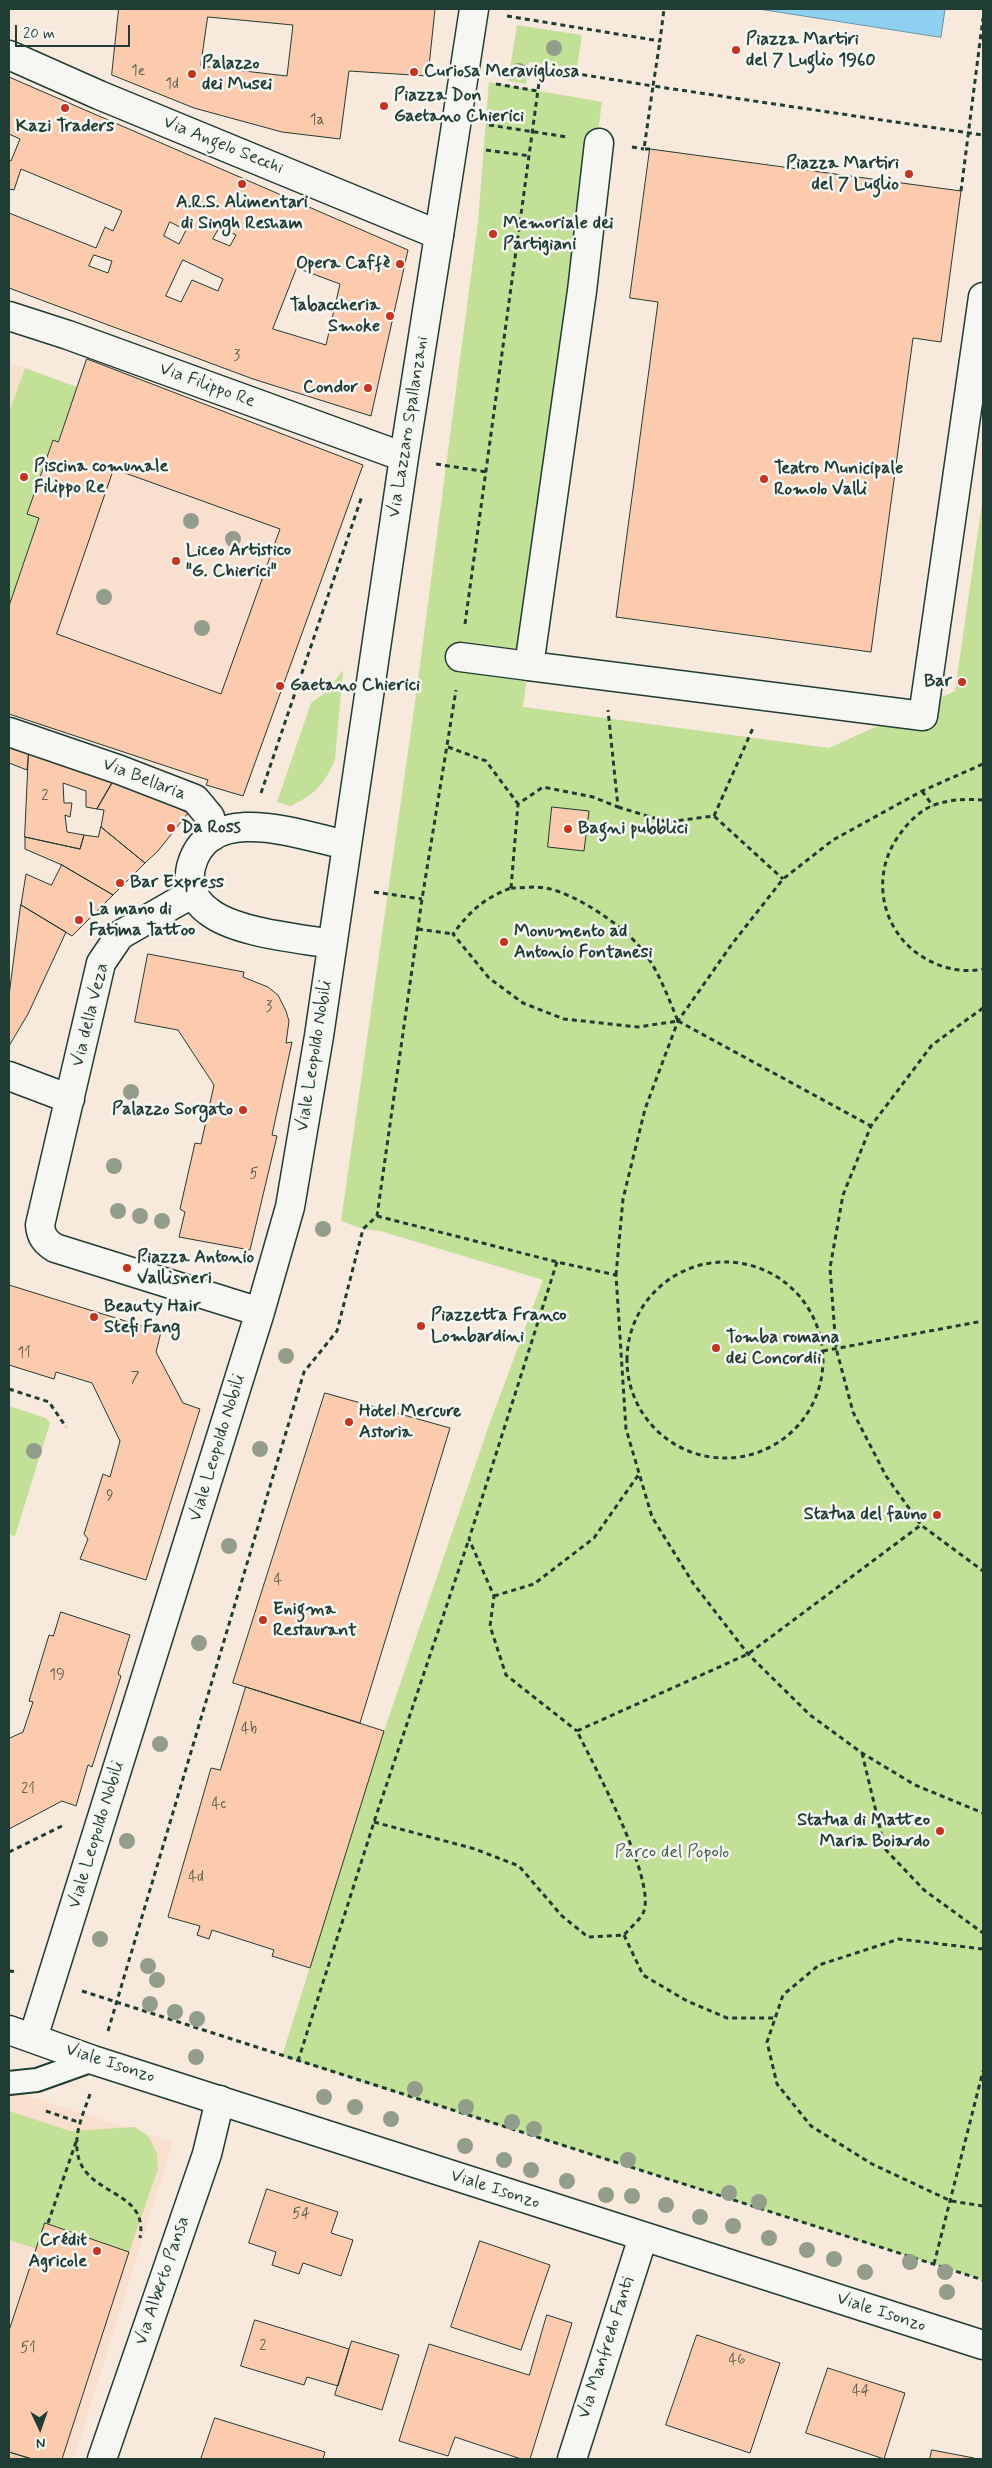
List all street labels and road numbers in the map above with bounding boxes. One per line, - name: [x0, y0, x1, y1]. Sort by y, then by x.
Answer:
- street label: Via Angelo Secchi: [160, 112, 286, 180]
- street label: Via Lazzaro Spallanzani: [384, 335, 434, 519]
- street label: Via Filippo Re: [156, 359, 258, 413]
- street label: Via Bellaria: [99, 754, 189, 806]
- street label: Via della Veza: [68, 961, 114, 1069]
- street label: Viale Leopoldo Nobili: [292, 979, 338, 1133]
- street label: Viale Leopoldo Nobili: [185, 1372, 251, 1524]
- street label: Viale Leopoldo Nobili: [64, 1759, 130, 1911]
- street label: Viale Isonzo: [63, 2039, 157, 2089]
- street label: Viale Isonzo: [448, 2165, 542, 2215]
- street label: Via Alberto Pansa: [131, 2214, 195, 2348]
- street label: Via Manfredo Fanti: [574, 2274, 640, 2422]
- street label: Viale Isonzo: [834, 2288, 928, 2338]

